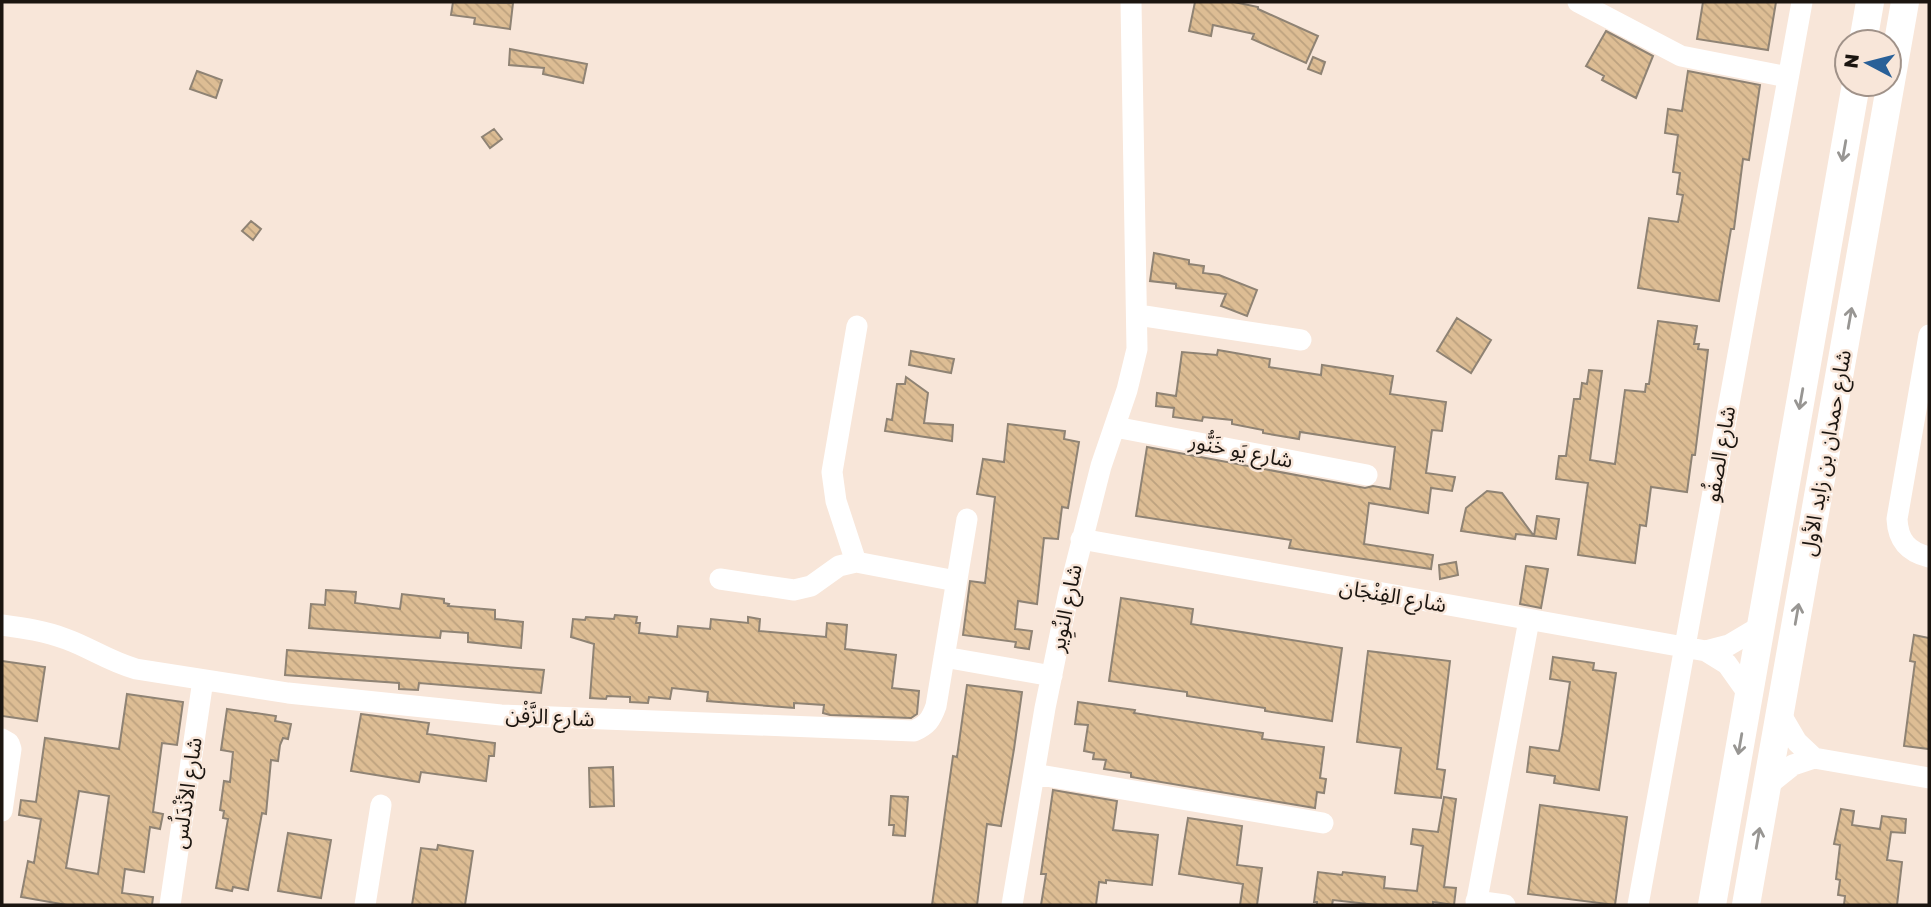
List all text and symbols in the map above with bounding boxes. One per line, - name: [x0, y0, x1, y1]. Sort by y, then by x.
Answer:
- north arrow: [1833, 28, 1903, 98]
- text: N: [1838, 52, 1863, 69]
- one-way arrow: [1837, 139, 1850, 162]
- one-way arrow: [1844, 307, 1857, 329]
- street label: شارع حمدان بن زايد الأول: [1794, 348, 1859, 558]
- one-way arrow: [1794, 388, 1807, 410]
- street label: شارع الصفُو: [1698, 404, 1743, 504]
- street label: شارع يَو خَنُّور: [1186, 426, 1295, 476]
- street label: شارع النُوِير: [1043, 562, 1091, 656]
- street label: شارع الفِنْجَان: [1337, 573, 1449, 620]
- one-way arrow: [1791, 603, 1804, 626]
- street label: شارع الزَّفْن: [505, 699, 595, 734]
- one-way arrow: [1733, 732, 1746, 755]
- street label: شارع الأنْدَلُس: [164, 735, 210, 851]
- one-way arrow: [1752, 827, 1765, 850]

